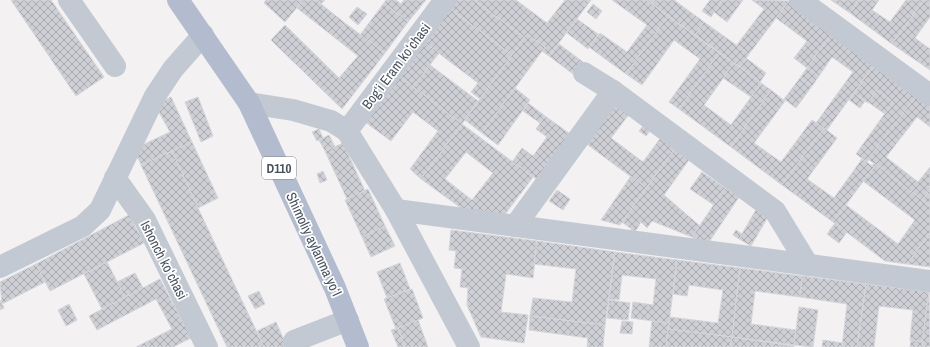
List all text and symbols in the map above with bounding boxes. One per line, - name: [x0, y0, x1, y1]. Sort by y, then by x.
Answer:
- street label: Bogʻi Eram koʻchasi: [358, 19, 434, 113]
- road number: D110: [262, 157, 296, 179]
- street label: Shimoliy aylanma yoʻl: [282, 189, 346, 299]
- street label: Ishonch koʻchasi: [136, 218, 192, 302]

